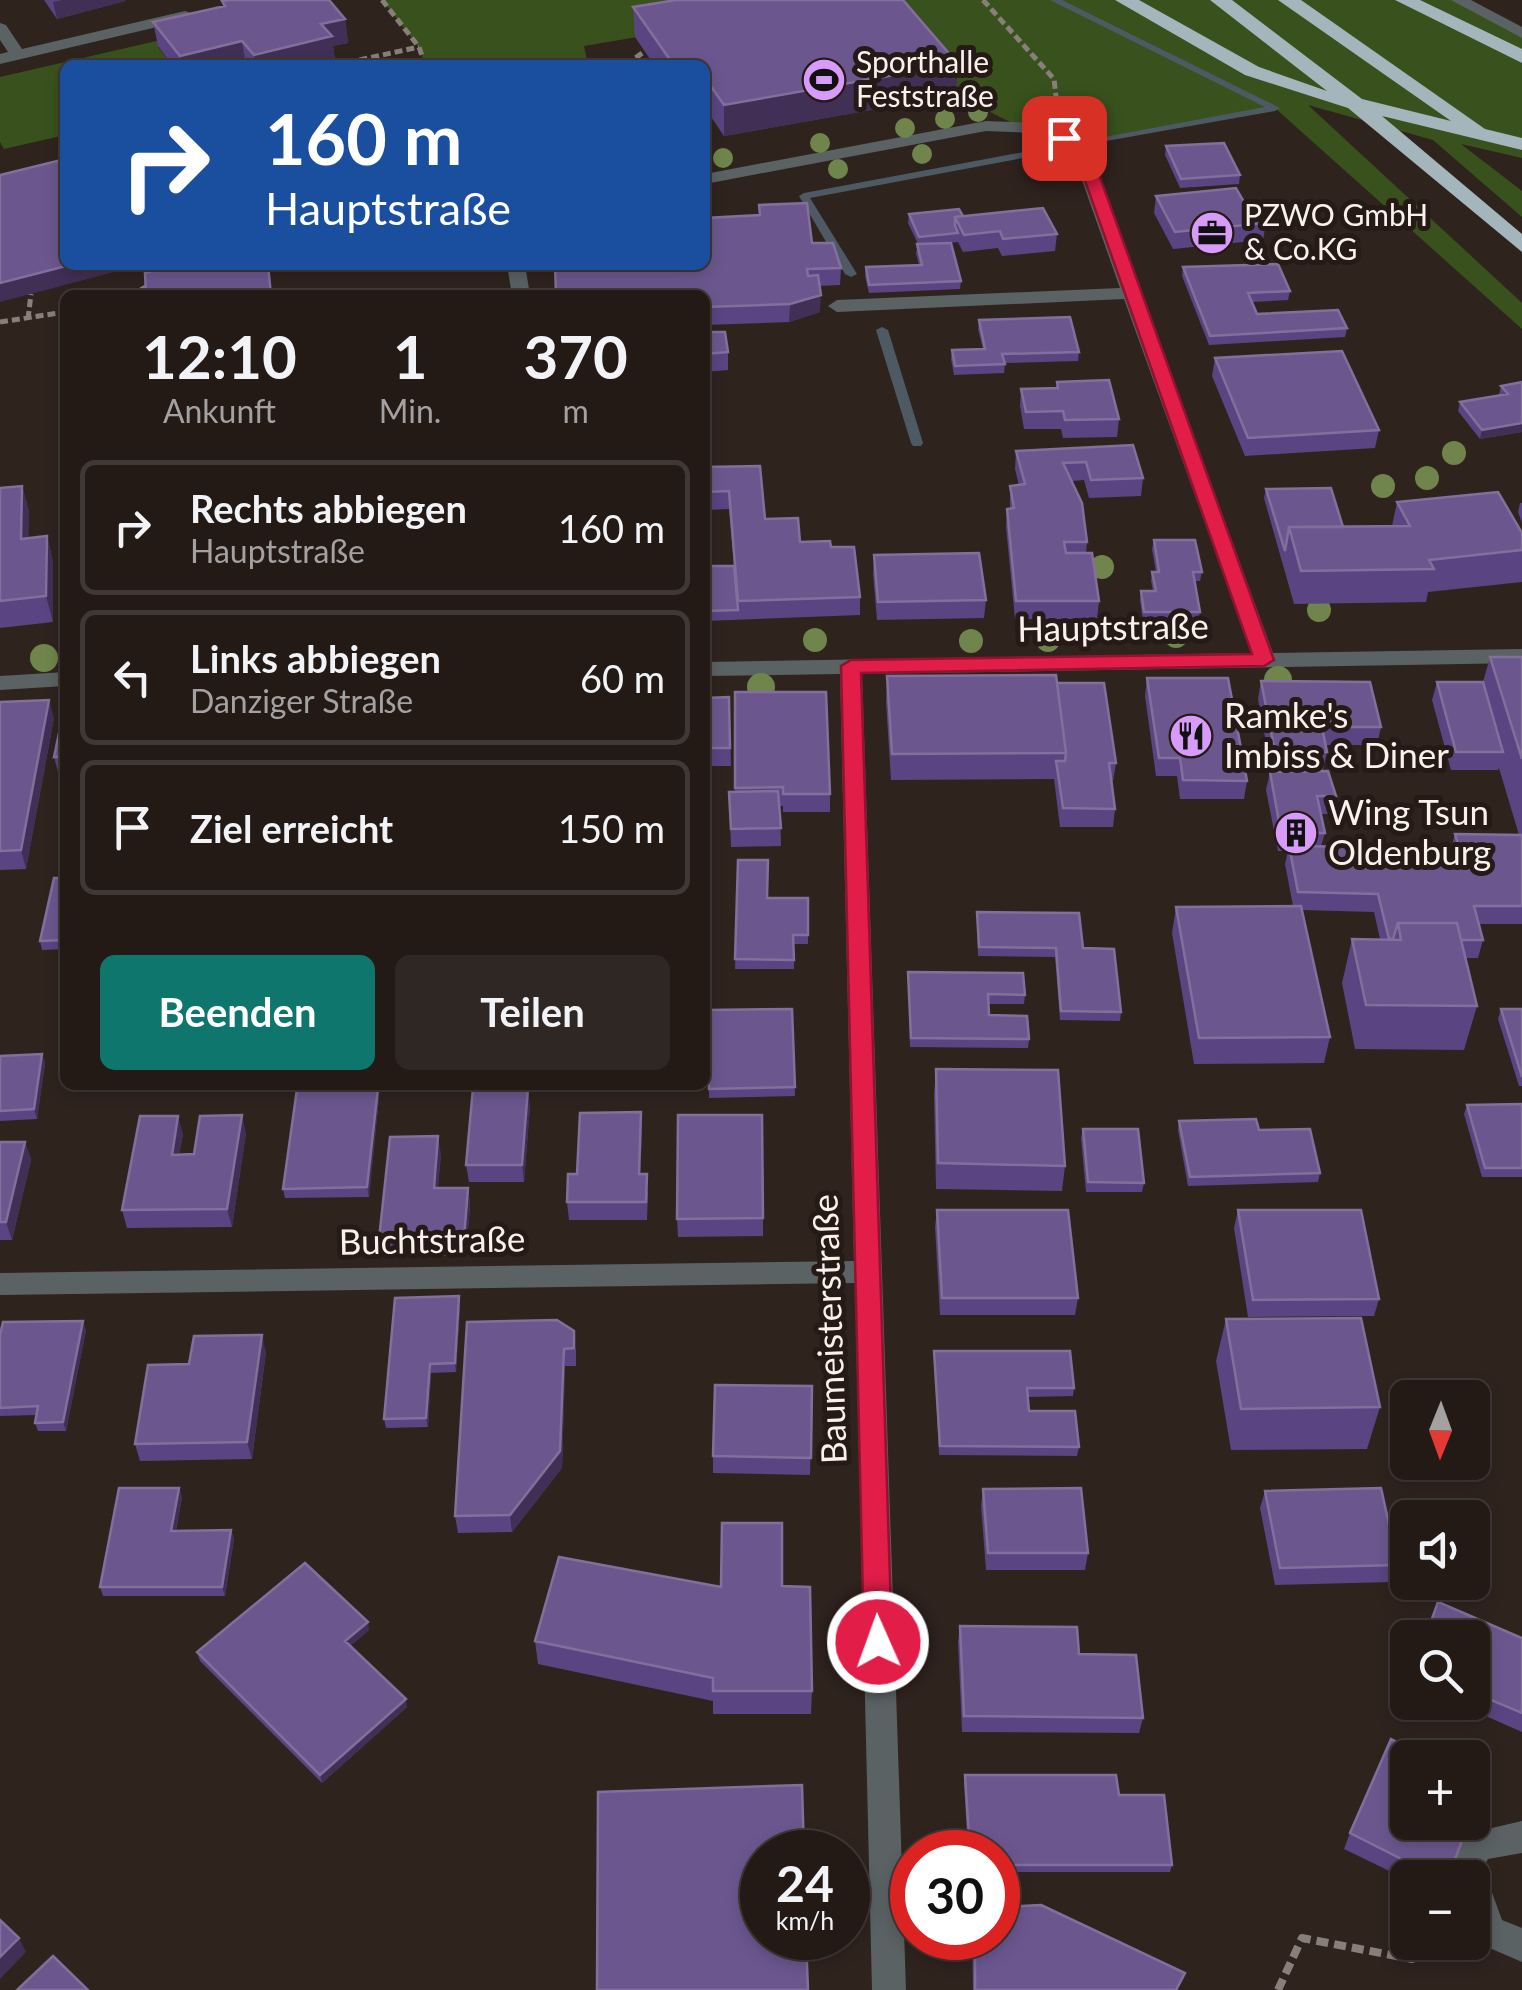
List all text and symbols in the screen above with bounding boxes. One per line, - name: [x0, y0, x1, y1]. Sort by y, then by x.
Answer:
- place label: Sporthalle Feststraße: [856, 43, 994, 113]
- sports icon: Sporthalle Feststraße: [801, 57, 847, 103]
- text: 160 m: [265, 96, 462, 180]
- pin: [1022, 96, 1107, 181]
- icon: right: [100, 100, 230, 230]
- icon: arrive: [1037, 111, 1092, 166]
- text: Hauptstraße: [265, 181, 511, 235]
- place label: PZWO GmbH & Co.KG: [1244, 196, 1428, 266]
- office icon: PZWO GmbH & Co.KG: [1189, 210, 1235, 256]
- text: 12:10: [142, 320, 297, 392]
- text: 1: [393, 320, 428, 392]
- text: 370: [524, 320, 628, 392]
- text: Ankunft: [163, 391, 276, 430]
- text: Min.: [379, 391, 441, 430]
- text: m: [563, 391, 589, 430]
- text: Rechts abbiegen: [190, 485, 467, 531]
- icon: right: [105, 500, 160, 555]
- text: 160 m: [558, 505, 665, 551]
- text: Hauptstraße: [190, 531, 365, 570]
- street label: Hauptstraße: [1017, 603, 1209, 649]
- text: Links abbiegen: [190, 635, 441, 681]
- icon: left: [105, 650, 160, 705]
- text: 60 m: [580, 655, 665, 701]
- text: Danziger Straße: [190, 681, 413, 720]
- place label: Ramke's Imbiss & Diner: [1224, 693, 1449, 775]
- restaurant icon: Ramke's Imbiss & Diner: [1168, 713, 1214, 759]
- place label: Wing Tsun Oldenburg: [1328, 790, 1491, 872]
- icon: arrive: [105, 800, 160, 855]
- text: Ziel erreicht: [190, 805, 393, 851]
- text: 150 m: [558, 805, 665, 851]
- building icon: Wing Tsun Oldenburg: [1273, 810, 1319, 856]
- button: Beenden: [100, 955, 375, 1070]
- button: Teilen: [395, 955, 670, 1070]
- street label: Baumeisterstraße: [802, 1193, 854, 1465]
- street label: Buchtstraße: [338, 1216, 526, 1262]
- north arrow: [1390, 1380, 1490, 1480]
- map controls: [1390, 1380, 1490, 1960]
- button: sound: [1390, 1500, 1490, 1600]
- position arrow: [826, 1590, 930, 1694]
- button: search: [1390, 1620, 1490, 1720]
- button: +: [1390, 1740, 1490, 1840]
- speed limit sign: 30: [890, 1830, 1020, 1960]
- text: 24: [776, 1853, 834, 1913]
- button: −: [1390, 1860, 1490, 1960]
- text: km/h: [776, 1905, 834, 1935]

